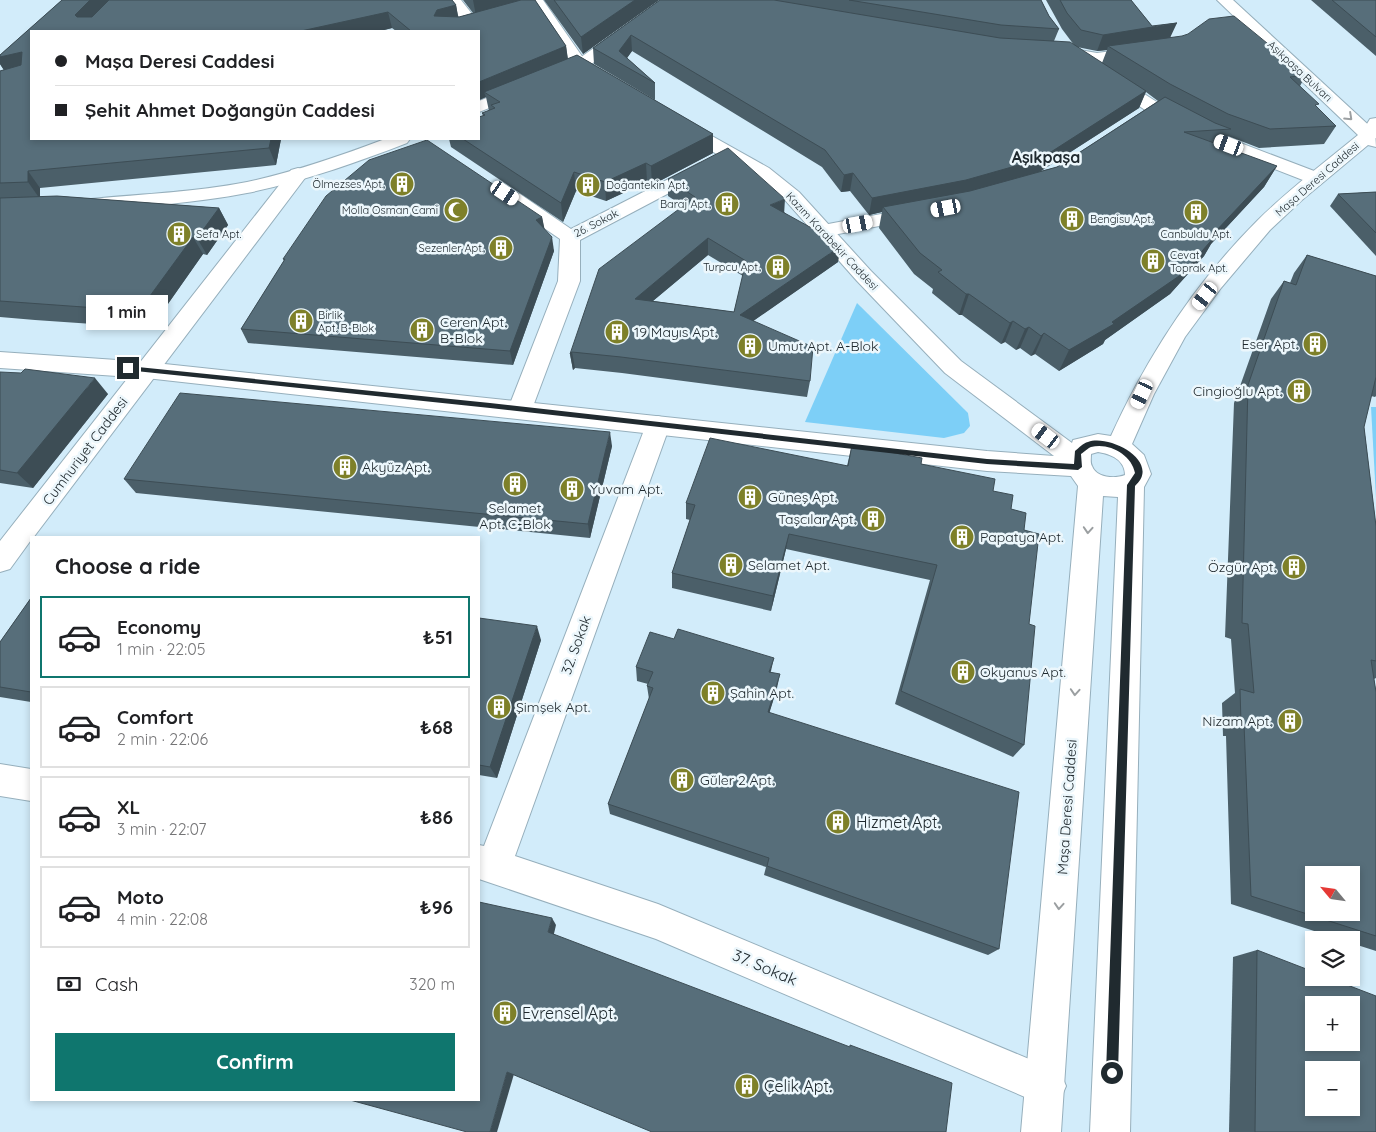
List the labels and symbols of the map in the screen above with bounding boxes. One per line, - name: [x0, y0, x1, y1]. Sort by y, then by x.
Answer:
- street label: Aşıkpaşa Bulvarı: [1265, 37, 1335, 105]
- one-way arrow: [1344, 111, 1353, 120]
- car: [1212, 133, 1245, 157]
- street label: Maşa Deresi Caddesi: [1272, 139, 1362, 219]
- district label: Aşıkpaşa: [1012, 147, 1080, 167]
- building icon: Ölmezses Apt.: [389, 171, 415, 197]
- building icon: Doğantekin Apt.: [575, 172, 601, 198]
- place label: Ölmezses Apt.: [312, 177, 384, 191]
- car: [488, 178, 521, 208]
- place label: Doğantekin Apt.: [606, 178, 688, 192]
- street label: Kazım Karabekir Caddesi: [783, 189, 881, 293]
- building icon: Baraj Apt.: [714, 191, 740, 217]
- mosque icon: Molla Osman Cami: [443, 197, 469, 223]
- place label: Baraj Apt.: [660, 197, 710, 211]
- car: [929, 198, 962, 218]
- building icon: Canbuldu Apt.: [1183, 199, 1209, 225]
- place label: Molla Osman Cami: [342, 203, 438, 217]
- street label: 26. Sokak: [571, 206, 621, 240]
- building icon: Bengisu Apt.: [1059, 206, 1085, 232]
- place label: Bengisu Apt.: [1090, 212, 1153, 226]
- car: [841, 214, 874, 234]
- building icon: Sefa Apt.: [166, 221, 192, 247]
- place label: Sefa Apt.: [196, 227, 242, 241]
- place label: Canbuldu Apt.: [1160, 227, 1232, 241]
- building icon: Sezenler Apt.: [488, 235, 514, 261]
- place label: Sezenler Apt.: [418, 241, 484, 255]
- building icon: Cevat Toprak Apt.: [1140, 248, 1166, 274]
- place label: Cevat Toprak Apt.: [1170, 248, 1228, 275]
- building icon: Turpcu Apt.: [765, 254, 791, 280]
- place label: Turpcu Apt.: [703, 260, 760, 274]
- car: [1189, 280, 1220, 312]
- callout: 1 min: [87, 296, 169, 330]
- building icon: Birlik Apt. B-Blok: [288, 308, 314, 334]
- place label: Birlik Apt. B-Blok: [318, 308, 374, 335]
- place label: Ceren Apt. B-Blok: [440, 313, 507, 347]
- building icon: Ceren Apt. B-Blok: [409, 317, 435, 343]
- building icon: 19 Mayıs Apt.: [604, 319, 630, 345]
- place label: 19 Mayıs Apt.: [634, 323, 717, 341]
- building icon: Eser Apt.: [1302, 331, 1328, 357]
- building icon: Umut Apt. A-Blok: [737, 333, 763, 359]
- place label: Eser Apt.: [1242, 335, 1298, 353]
- place label: Umut Apt. A-Blok: [768, 337, 879, 355]
- route end: [117, 357, 139, 379]
- car: [1128, 377, 1155, 411]
- building icon: Cingioğlu Apt.: [1286, 378, 1312, 404]
- place label: Cingioğlu Apt.: [1193, 382, 1282, 400]
- street label: Cumhuriyet Caddesi: [39, 393, 131, 509]
- car: [1029, 421, 1062, 451]
- building icon: Akyüz Apt.: [332, 454, 358, 480]
- place label: Akyüz Apt.: [362, 458, 430, 476]
- building icon: Selamet Apt. C-Blok: [502, 471, 528, 497]
- building icon: Yuvam Apt.: [559, 476, 585, 502]
- place label: Yuvam Apt.: [590, 480, 663, 498]
- building icon: Güneş Apt.: [737, 484, 763, 510]
- place label: Güneş Apt.: [768, 488, 837, 506]
- place label: Selamet Apt. C-Blok: [479, 499, 551, 533]
- building icon: Taşcılar Apt.: [860, 506, 886, 532]
- place label: Taşcılar Apt.: [778, 510, 856, 528]
- building icon: Papatya Apt.: [949, 524, 975, 550]
- one-way arrow: [1082, 526, 1093, 534]
- place label: Papatya Apt.: [980, 528, 1064, 546]
- building icon: Selamet Apt.: [718, 552, 744, 578]
- building icon: Özgür Apt.: [1281, 554, 1307, 580]
- place label: Selamet Apt.: [748, 556, 830, 574]
- place label: Özgür Apt.: [1208, 558, 1276, 576]
- street label: 32. Sokak: [557, 613, 595, 677]
- building icon: Okyanus Apt.: [950, 659, 976, 685]
- place label: Okyanus Apt.: [980, 663, 1066, 681]
- building icon: Şahin Apt.: [700, 680, 726, 706]
- place label: Şahin Apt.: [730, 684, 794, 702]
- one-way arrow: [1070, 688, 1081, 696]
- building icon: Şimşek Apt.: [486, 694, 512, 720]
- place label: Şimşek Apt.: [516, 698, 590, 716]
- building icon: Nizam Apt.: [1277, 708, 1303, 734]
- place label: Nizam Apt.: [1202, 712, 1272, 730]
- street label: Maşa Deresi Caddesi: [1053, 739, 1081, 875]
- building icon: Güler 2 Apt.: [669, 767, 695, 793]
- place label: Güler 2 Apt.: [700, 771, 774, 789]
- building icon: Hizmet Apt.: [825, 809, 851, 835]
- place label: Hizmet Apt.: [856, 812, 941, 832]
- north arrow: [1305, 866, 1360, 921]
- one-way arrow: [1054, 903, 1065, 911]
- street label: 37. Sokak: [730, 944, 800, 990]
- building icon: Evrensel Apt.: [492, 1000, 518, 1026]
- place label: Evrensel Apt.: [522, 1003, 616, 1023]
- route start: [1101, 1062, 1123, 1084]
- building icon: Çelik Apt.: [734, 1073, 760, 1099]
- place label: Çelik Apt.: [764, 1076, 832, 1096]

